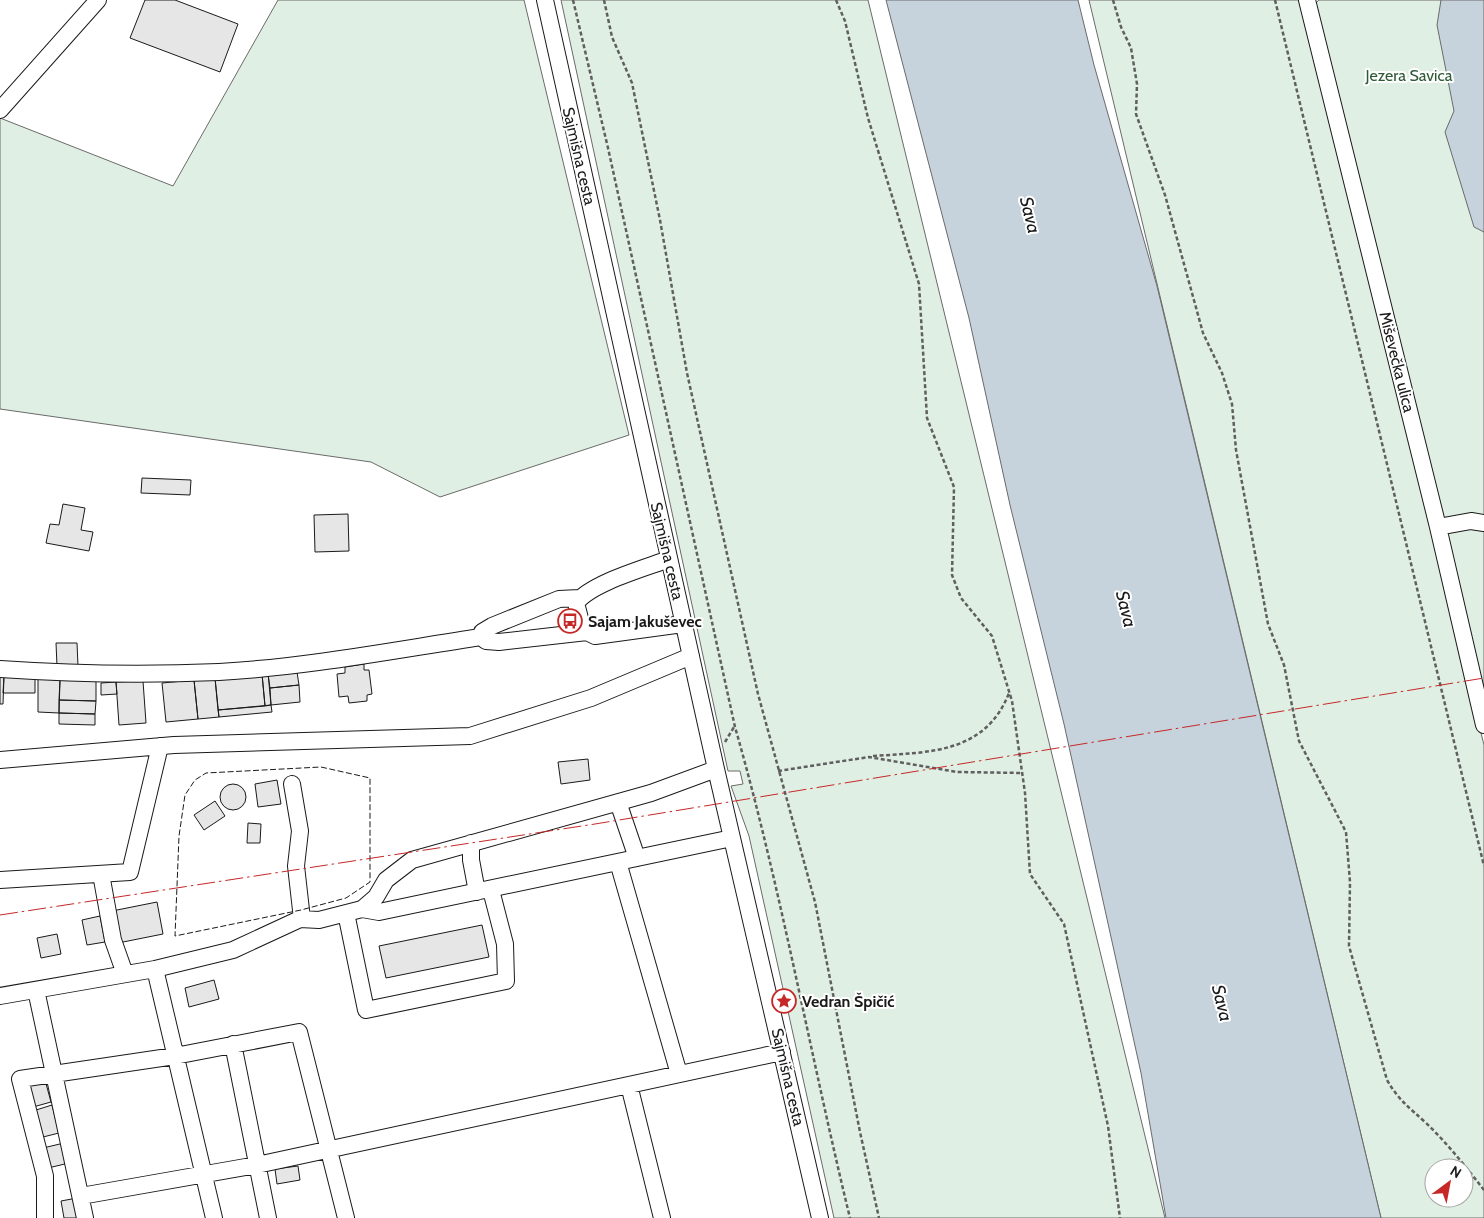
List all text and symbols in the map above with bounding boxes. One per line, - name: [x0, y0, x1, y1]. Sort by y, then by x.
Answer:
- park label: Jezera Savica: [1365, 66, 1453, 85]
- street label: Sajmišna cesta: [559, 105, 600, 207]
- water label: Sava: [1015, 194, 1045, 236]
- street label: Miševečka ulica: [1375, 310, 1419, 415]
- street label: Sajmišna cesta: [647, 500, 688, 602]
- water label: Sava: [1111, 588, 1141, 630]
- bus stop icon: Sajam Jakuševec: [557, 608, 583, 634]
- place label: Sajam Jakuševec: [588, 612, 702, 631]
- water label: Sava: [1207, 982, 1237, 1024]
- place icon: Vedran Špičić: [771, 988, 797, 1014]
- place label: Vedran Špičić: [802, 992, 895, 1011]
- street label: Sajmišna cesta: [768, 1026, 809, 1128]
- north arrow: [1424, 1158, 1474, 1208]
- text: N: [1447, 1162, 1465, 1182]

